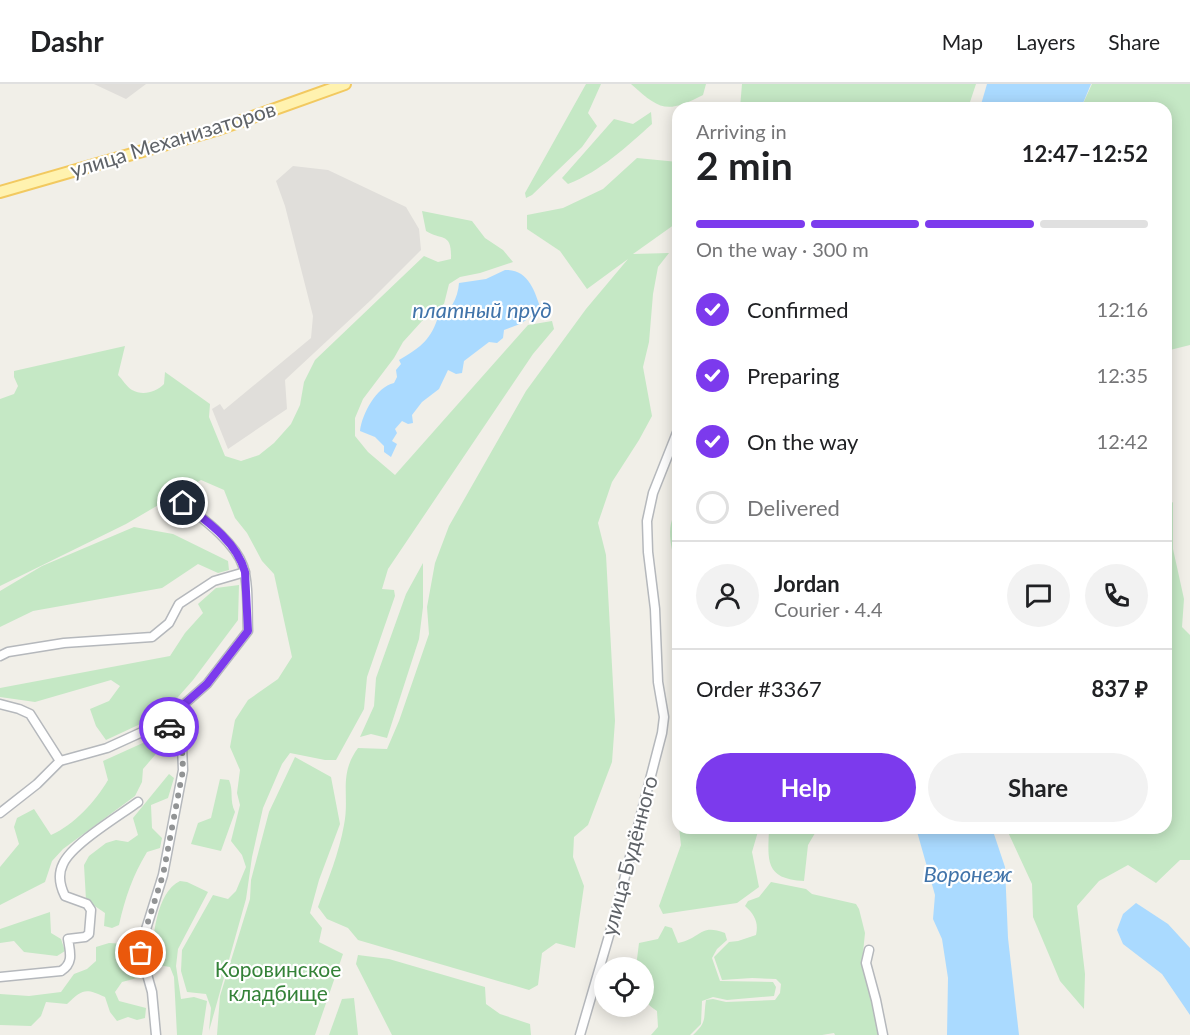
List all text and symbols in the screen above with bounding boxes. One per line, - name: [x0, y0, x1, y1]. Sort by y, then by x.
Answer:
- text: Dashr: [30, 24, 104, 58]
- text: Map: [942, 29, 983, 54]
- text: Layers: [1016, 29, 1075, 54]
- text: Share: [1108, 29, 1160, 54]
- street label: улица Механизаторов: [67, 95, 278, 182]
- text: Arriving in: [696, 119, 787, 143]
- text: 12:47–12:52: [1022, 140, 1148, 167]
- text: 2 min: [696, 142, 793, 188]
- text: On the way · 300 m: [696, 237, 869, 261]
- icon: check: [696, 293, 729, 326]
- water label: платный пруд: [412, 296, 552, 323]
- text: Confirmed: [747, 296, 849, 323]
- text: 12:16: [1097, 297, 1148, 321]
- icon: check: [696, 359, 729, 392]
- text: Preparing: [747, 362, 839, 389]
- text: 12:35: [1097, 363, 1148, 387]
- icon: check: [696, 425, 729, 458]
- text: On the way: [747, 428, 858, 455]
- text: 12:42: [1097, 429, 1148, 453]
- pin: [157, 477, 208, 528]
- icon: home: [166, 486, 199, 519]
- text: Delivered: [747, 494, 840, 521]
- button: person: [696, 564, 759, 627]
- button: chat: [1007, 564, 1070, 627]
- button: phone: [1085, 564, 1148, 627]
- text: Jordan: [774, 570, 840, 597]
- text: Courier · 4.4: [774, 597, 883, 621]
- text: Order #3367: [696, 675, 822, 702]
- text: 837 ₽: [1092, 675, 1148, 702]
- courier: [139, 697, 199, 757]
- icon: car: [153, 711, 186, 744]
- button: Help: [696, 753, 916, 822]
- button: Share: [928, 753, 1148, 822]
- street label: улица Будённого: [595, 773, 662, 938]
- water label: Воронеж: [924, 860, 1012, 887]
- pin: [115, 927, 166, 978]
- icon: bag: [124, 936, 157, 969]
- park label: Коровинское кладбище: [215, 956, 341, 1005]
- map controls: [594, 957, 654, 1017]
- button: locate: [594, 957, 654, 1017]

